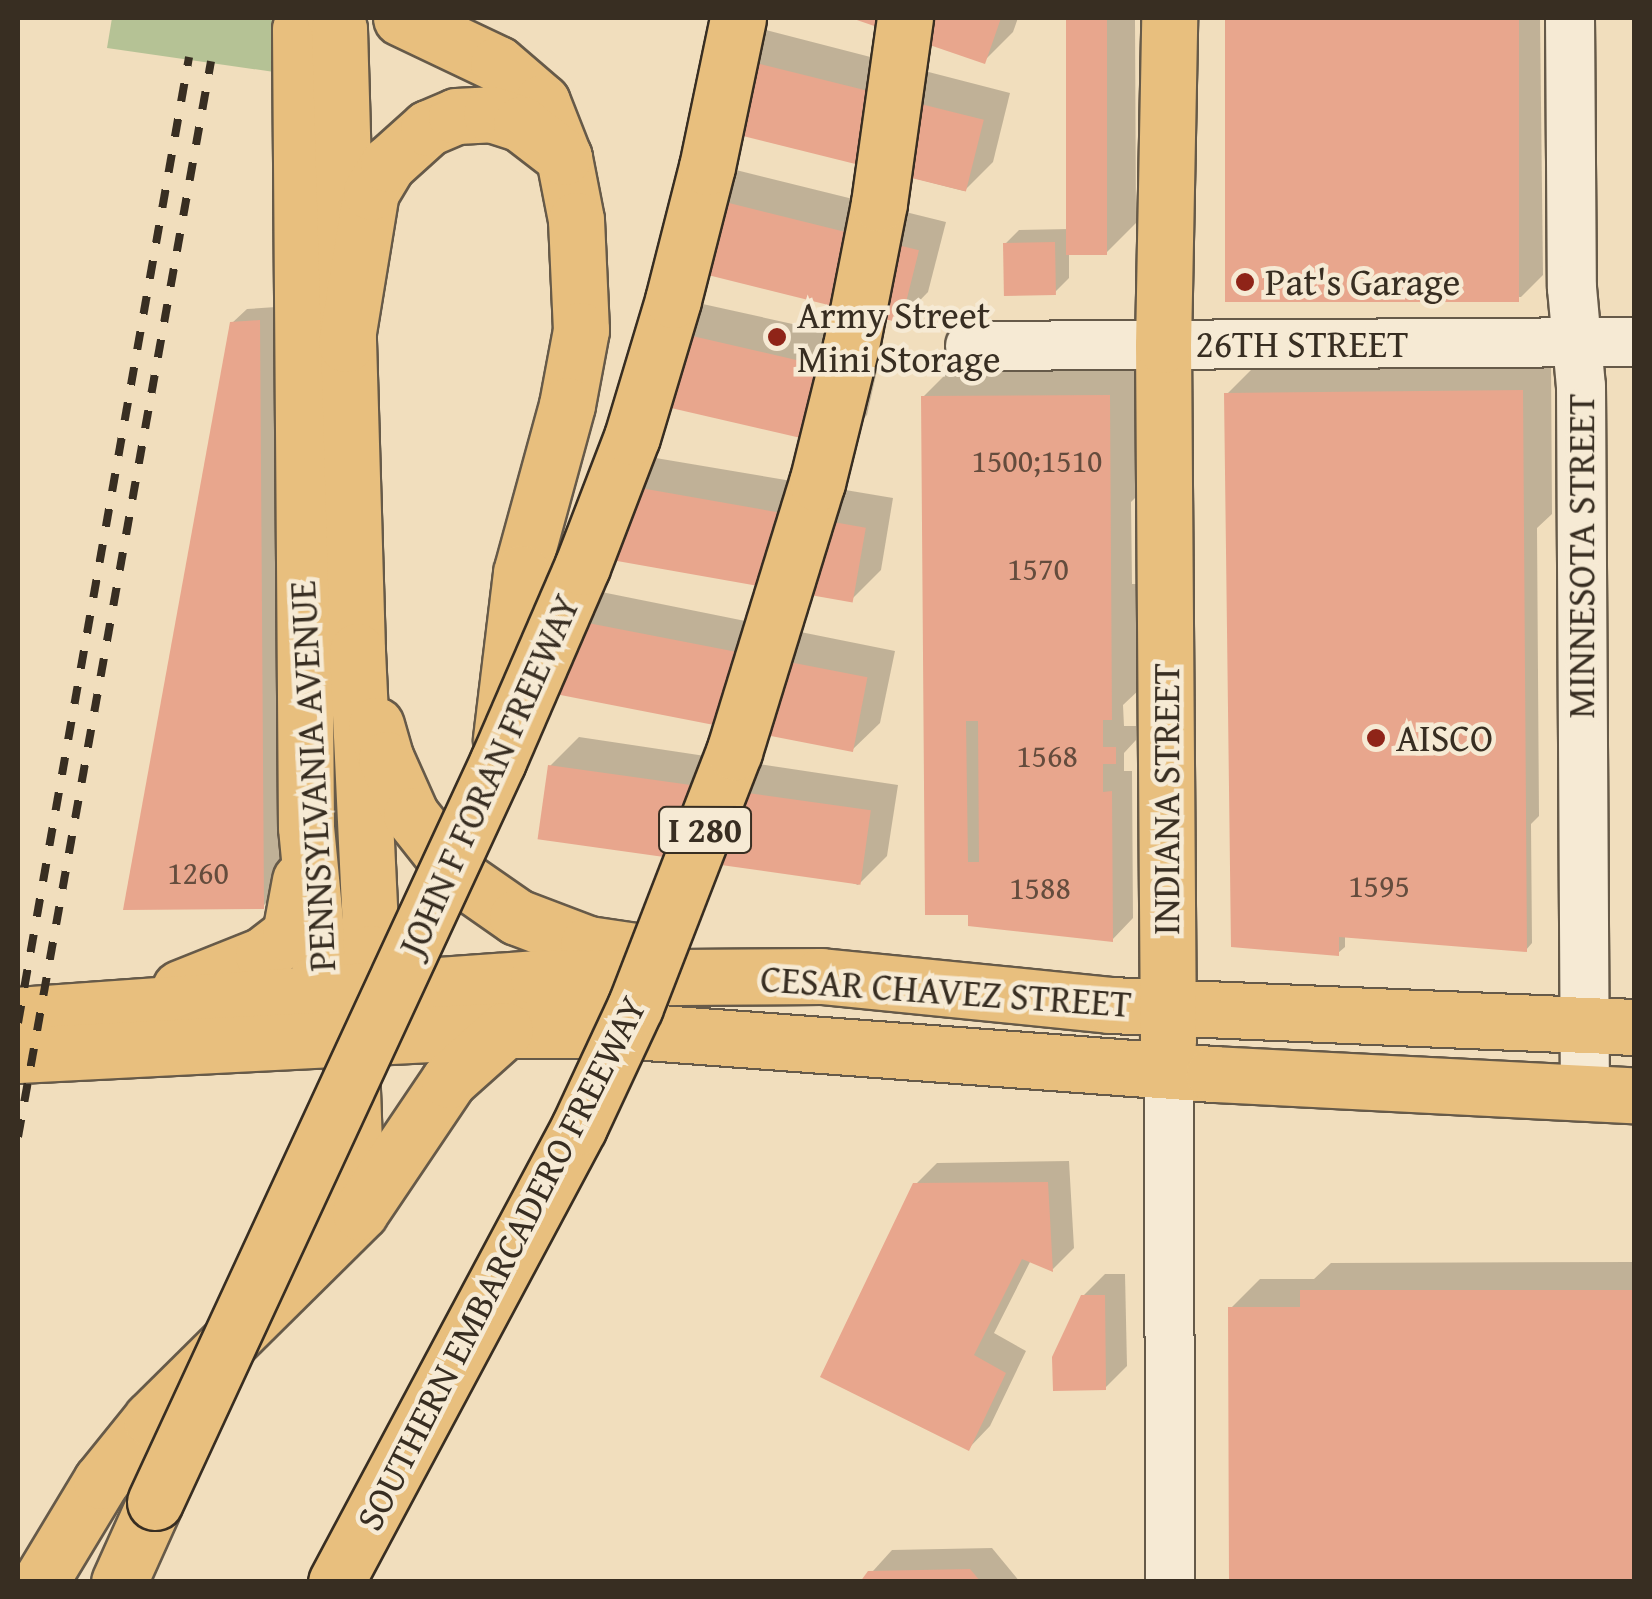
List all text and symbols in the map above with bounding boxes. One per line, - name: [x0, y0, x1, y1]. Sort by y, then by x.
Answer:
- place label: Pat's Garage: [1265, 259, 1460, 305]
- marker: Pat's Garage: [1234, 271, 1256, 293]
- place label: Army Street Mini Storage: [797, 292, 1001, 382]
- street label: 26TH STREET: [1196, 321, 1408, 367]
- marker: Army Street Mini Storage: [766, 326, 788, 348]
- street label: MINNESOTA STREET: [1558, 393, 1604, 719]
- house number: 1500;1510: [971, 442, 1103, 480]
- house number: 1570: [1007, 550, 1069, 588]
- street label: PENNSYLVANIA AVENUE: [279, 579, 345, 973]
- street label: JOHN F FORAN FREEWAY: [389, 587, 589, 963]
- street label: INDIANA STREET: [1143, 663, 1189, 935]
- place label: AISCO: [1396, 715, 1493, 761]
- marker: AISCO: [1365, 727, 1387, 749]
- house number: 1568: [1016, 737, 1078, 775]
- road number: I 280: [658, 800, 752, 860]
- house number: 1260: [167, 854, 229, 892]
- house number: 1595: [1348, 867, 1410, 905]
- house number: 1588: [1009, 869, 1071, 907]
- street label: CESAR CHAVEZ STREET: [759, 955, 1133, 1027]
- street label: SOUTHERN EMBARCADERO FREEWAY: [346, 988, 656, 1538]

